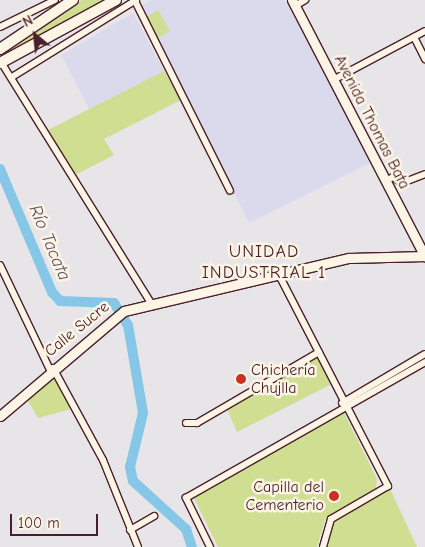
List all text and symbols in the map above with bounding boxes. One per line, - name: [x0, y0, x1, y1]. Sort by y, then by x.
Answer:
- north arrow: [10, 10, 60, 60]
- text: N: [20, 12, 36, 31]
- street label: Avenida Thomas Bata: [330, 52, 414, 192]
- water label: Río Tacata: [23, 202, 75, 284]
- district label: UNIDAD INDUSTRIAL 1: [200, 242, 328, 284]
- street label: Calle Sucre: [41, 297, 113, 361]
- place label: Chichería Chujlla: [251, 360, 316, 398]
- marker: Chichería Chujlla: [235, 373, 247, 385]
- place label: Capilla del Cementerio: [245, 477, 324, 515]
- marker: Capilla del Cementerio: [328, 490, 340, 502]
- scale bar: [12, 504, 100, 536]
- text: 100 m: [18, 514, 60, 532]

